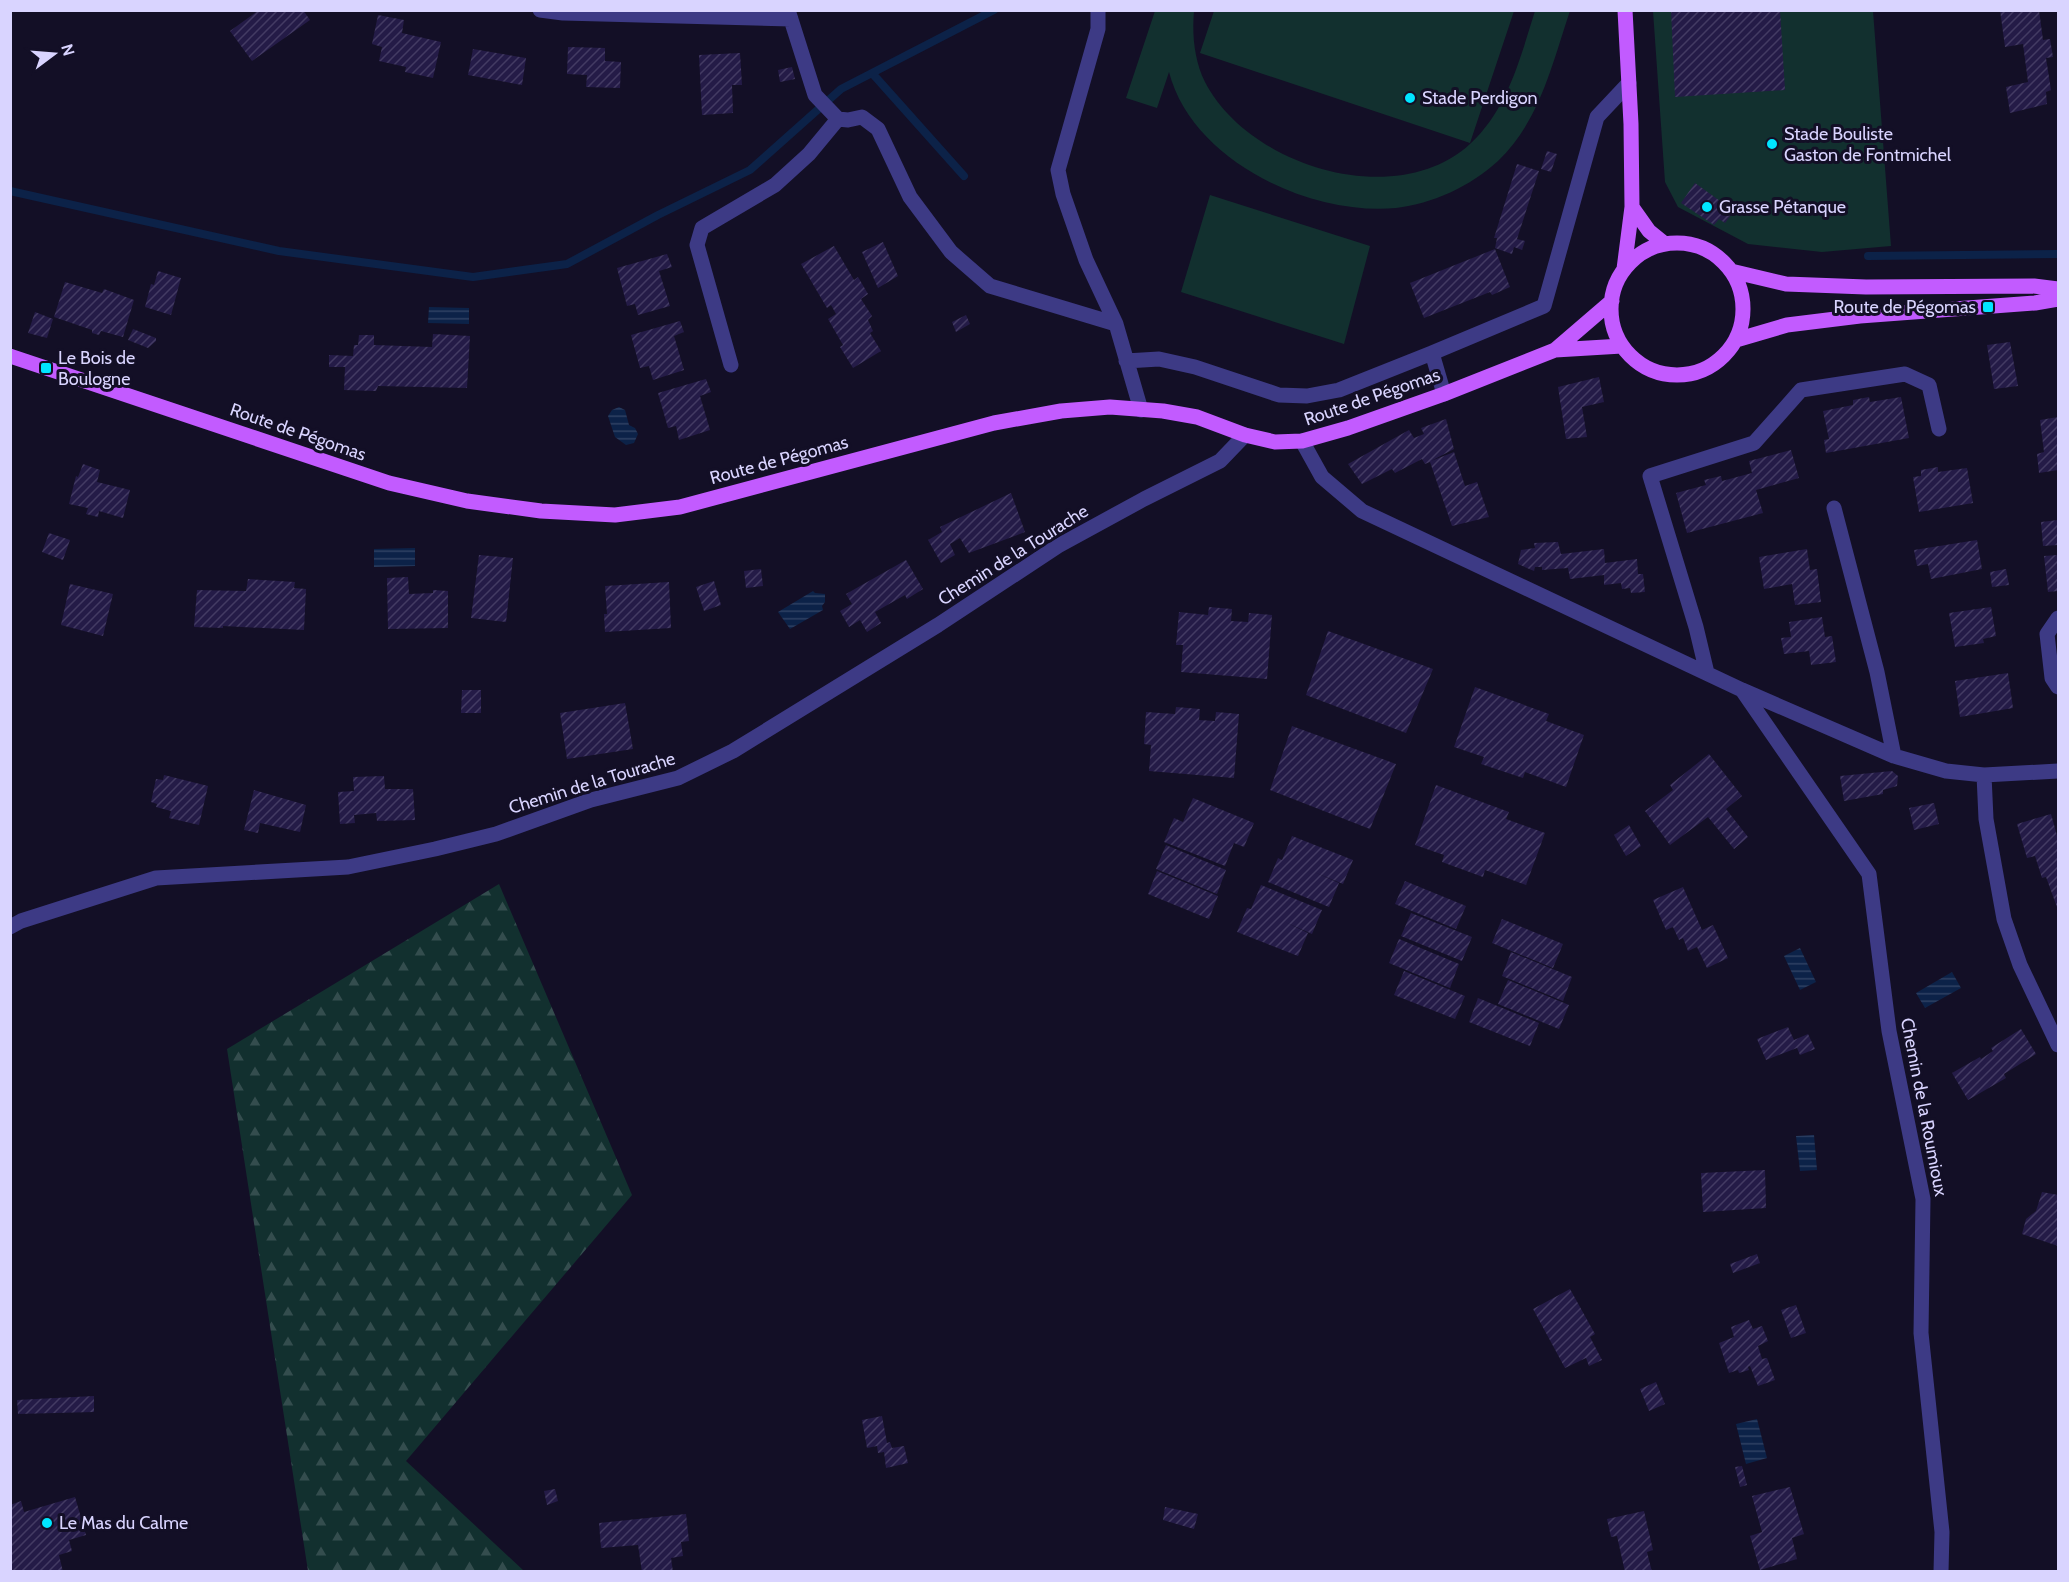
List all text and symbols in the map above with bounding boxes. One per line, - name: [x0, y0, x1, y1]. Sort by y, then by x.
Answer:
- north arrow: [24, 24, 84, 84]
- text: N: [57, 42, 79, 58]
- place label: Stade Perdigon: [1422, 87, 1538, 109]
- marker: Stade Perdigon: [1403, 91, 1417, 105]
- place label: Stade Bouliste Gaston de Fontmichel: [1784, 123, 1952, 166]
- marker: Stade Bouliste Gaston de Fontmichel: [1765, 137, 1779, 151]
- place label: Grasse Pétanque: [1719, 196, 1846, 218]
- marker: Grasse Pétanque: [1700, 200, 1714, 214]
- place label: Route de Pégomas: [1834, 296, 1976, 318]
- marker: Route de Pégomas: [1981, 300, 1995, 314]
- place label: Le Bois de Boulogne: [58, 347, 135, 390]
- marker: Le Bois de Boulogne: [39, 361, 53, 375]
- street label: Route de Pégomas: [1301, 363, 1443, 431]
- street label: Route de Pégomas: [227, 398, 369, 466]
- street label: Route de Pégomas: [707, 431, 851, 489]
- street label: Chemin de la Tourache: [934, 500, 1092, 610]
- street label: Chemin de la Tourache: [506, 747, 678, 819]
- street label: Chemin de la Roumioux: [1896, 1016, 1952, 1199]
- place label: Le Mas du Calme: [59, 1512, 188, 1534]
- marker: Le Mas du Calme: [40, 1516, 54, 1530]

